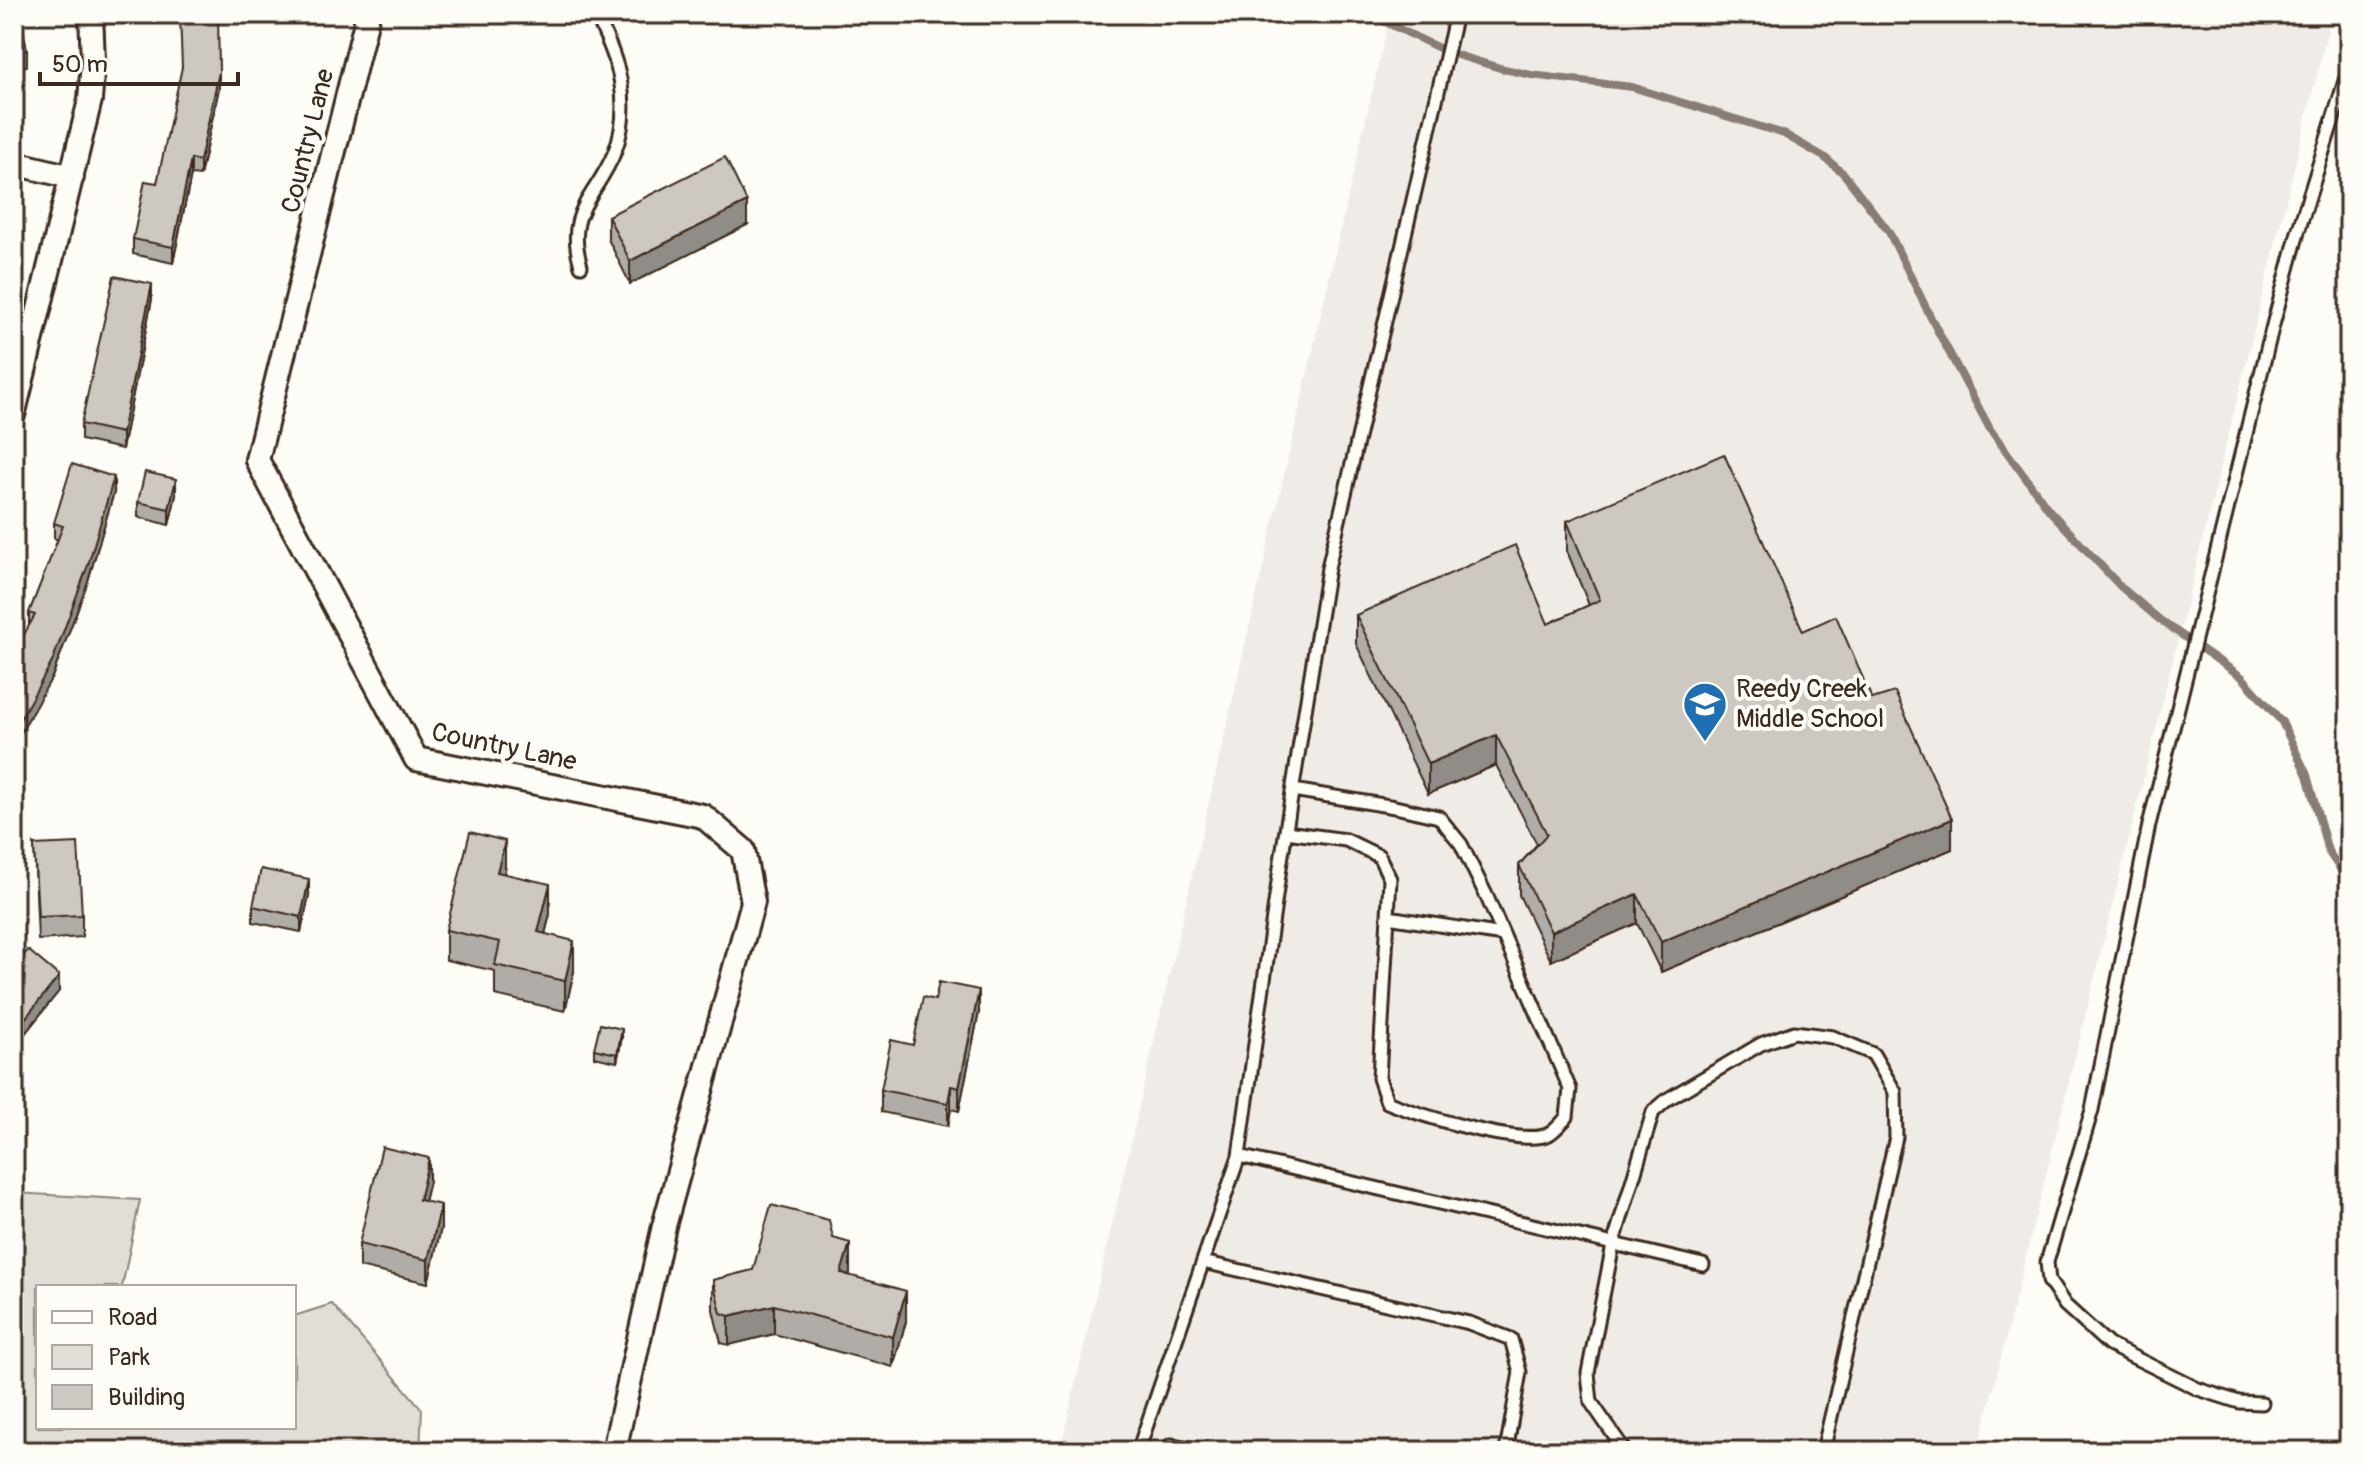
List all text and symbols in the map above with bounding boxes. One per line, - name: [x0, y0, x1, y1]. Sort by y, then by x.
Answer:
- scale bar: [40, 36, 238, 86]
- text: 50 m: [52, 50, 108, 79]
- street label: Country Lane: [275, 65, 341, 216]
- place label: Reedy Creek Middle School: [1736, 673, 1884, 735]
- school or university icon: Reedy Creek Middle School: [1681, 680, 1729, 743]
- street label: Country Lane: [429, 716, 580, 778]
- legend: [36, 1285, 296, 1429]
- text: Road: [108, 1303, 158, 1332]
- text: Park: [108, 1343, 150, 1372]
- text: Building: [108, 1383, 185, 1412]

